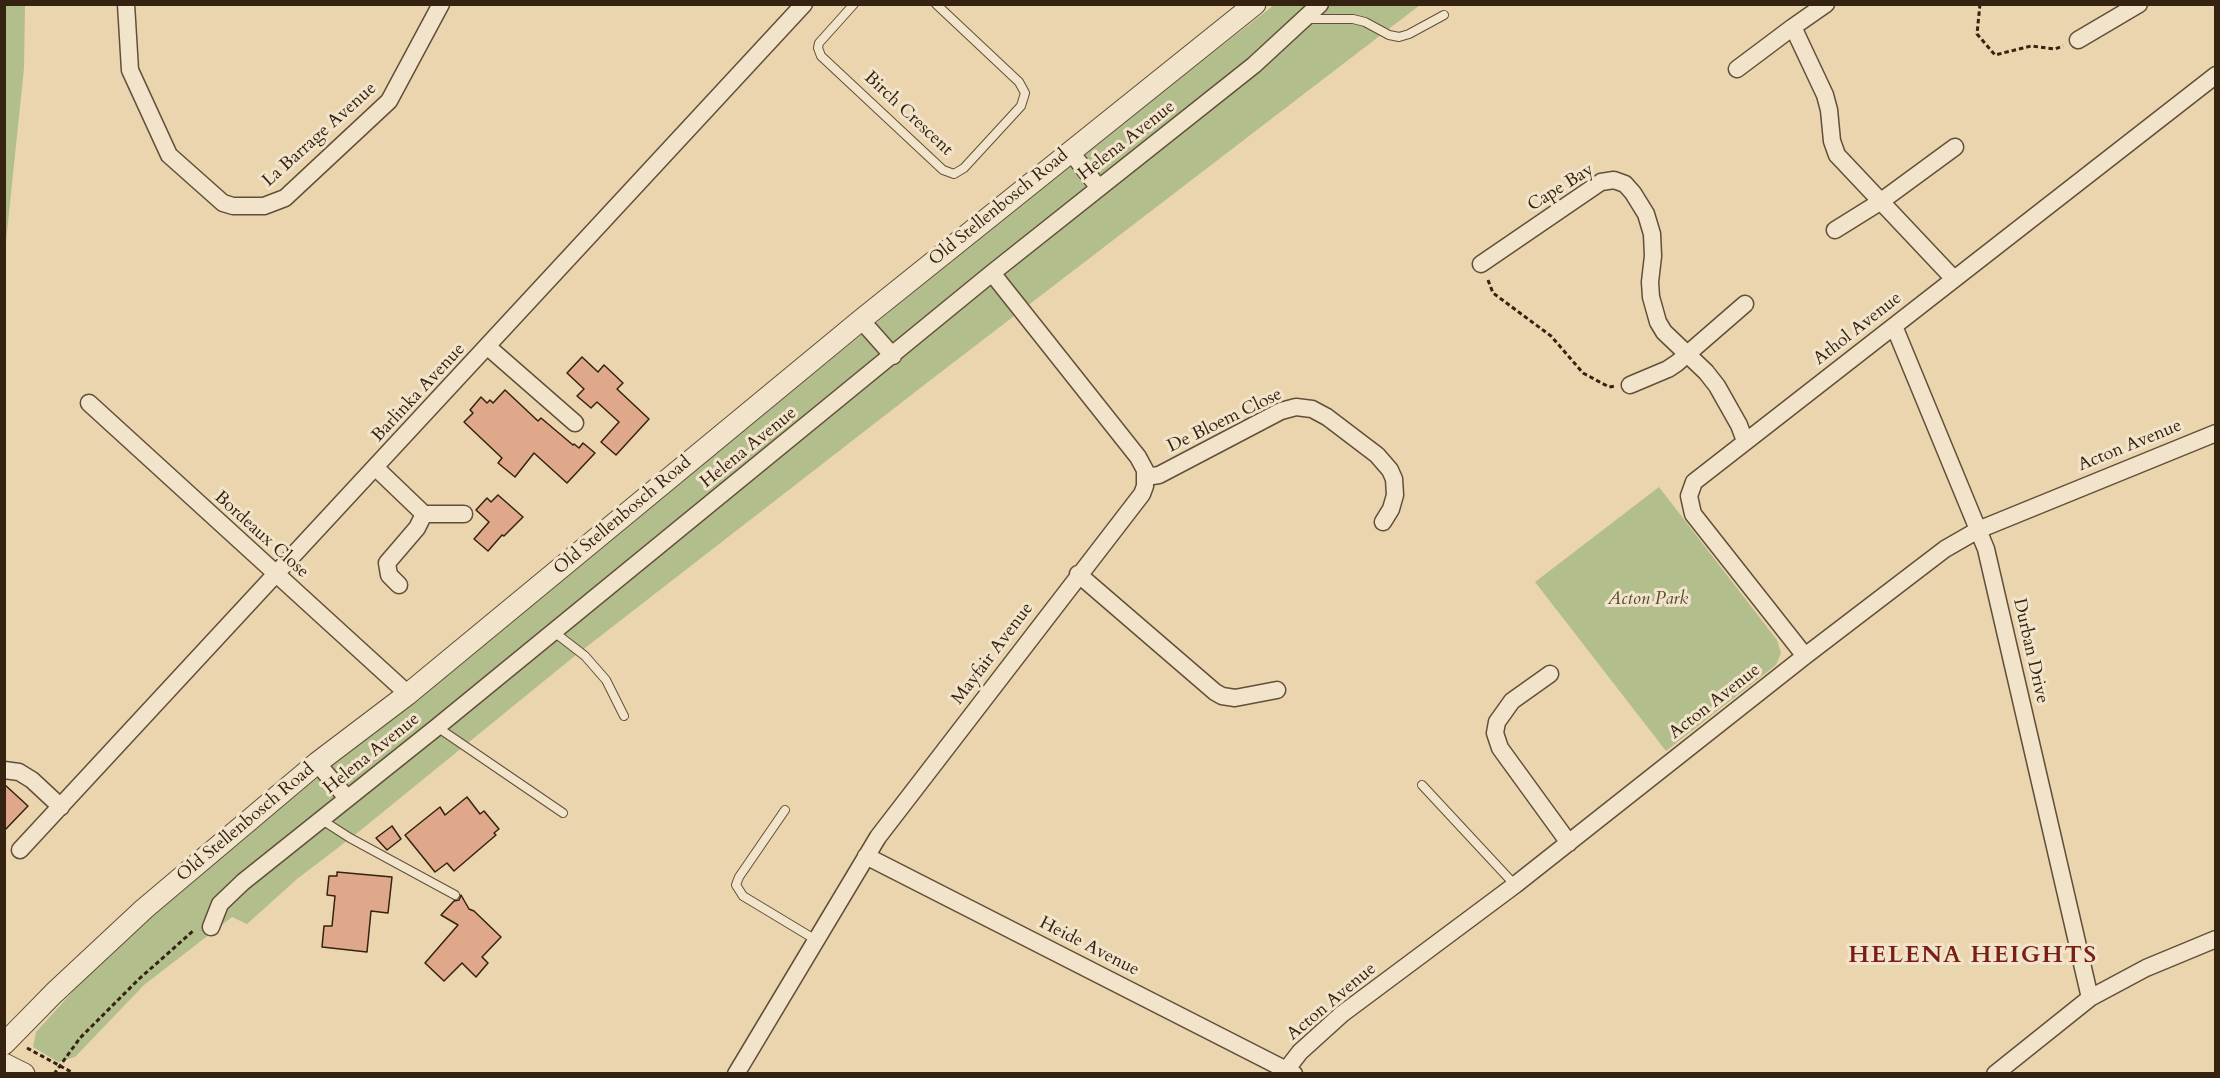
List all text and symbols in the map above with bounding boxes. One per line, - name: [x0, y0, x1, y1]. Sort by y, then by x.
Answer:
- street label: Birch Crescent: [859, 67, 957, 161]
- street label: La Barrage Avenue: [259, 78, 381, 192]
- street label: Helena Avenue: [1074, 96, 1180, 186]
- street label: Old Stellenbosch Road: [925, 145, 1073, 271]
- street label: Cape Bay: [1524, 159, 1598, 217]
- street label: Athol Avenue: [1810, 288, 1906, 370]
- street label: Barlinka Avenue: [368, 339, 470, 447]
- street label: De Bloem Close: [1164, 384, 1286, 458]
- street label: Helena Avenue: [697, 403, 801, 493]
- street label: Acton Avenue: [2075, 415, 2185, 477]
- street label: Old Stellenbosch Road: [550, 452, 696, 580]
- street label: Bordeaux Close: [209, 487, 313, 583]
- park label: Acton Park: [1608, 589, 1688, 611]
- street label: Durban Drive: [2007, 596, 2053, 706]
- street label: Mayfair Avenue: [948, 599, 1038, 709]
- street label: Acton Avenue: [1665, 660, 1765, 744]
- street label: Helena Avenue: [320, 709, 424, 799]
- street label: Old Stellenbosch Road: [173, 759, 319, 887]
- street label: Heide Avenue: [1035, 913, 1143, 981]
- district label: HELENA HEIGHTS: [1848, 942, 2098, 970]
- street label: Acton Avenue: [1283, 958, 1381, 1046]

